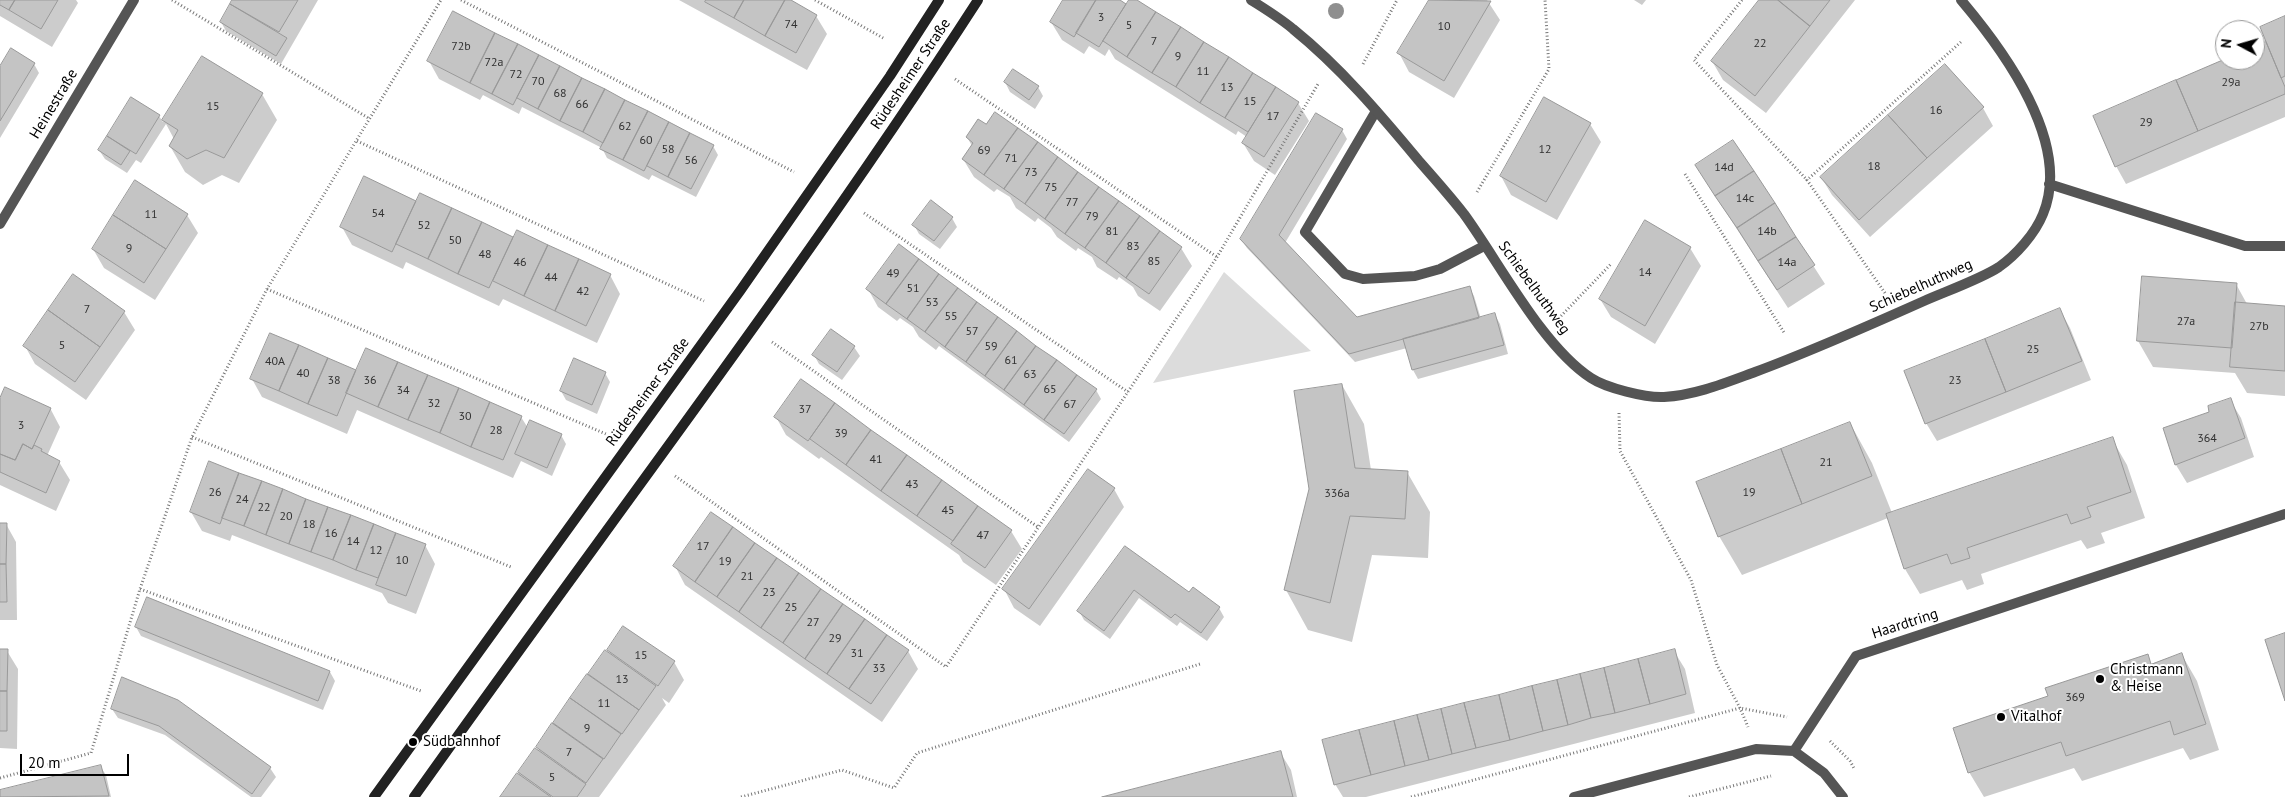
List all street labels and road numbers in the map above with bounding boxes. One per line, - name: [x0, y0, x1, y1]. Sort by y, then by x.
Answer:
- street label: Rüdesheimer Straße: [867, 15, 955, 133]
- street label: Heinestraße: [26, 66, 82, 142]
- street label: Schiebelhuthweg: [1494, 238, 1574, 338]
- street label: Schiebelhuthweg: [1867, 255, 1975, 317]
- street label: Rüdesheimer Straße: [603, 334, 693, 450]
- street label: Haardtring: [1870, 605, 1940, 643]

